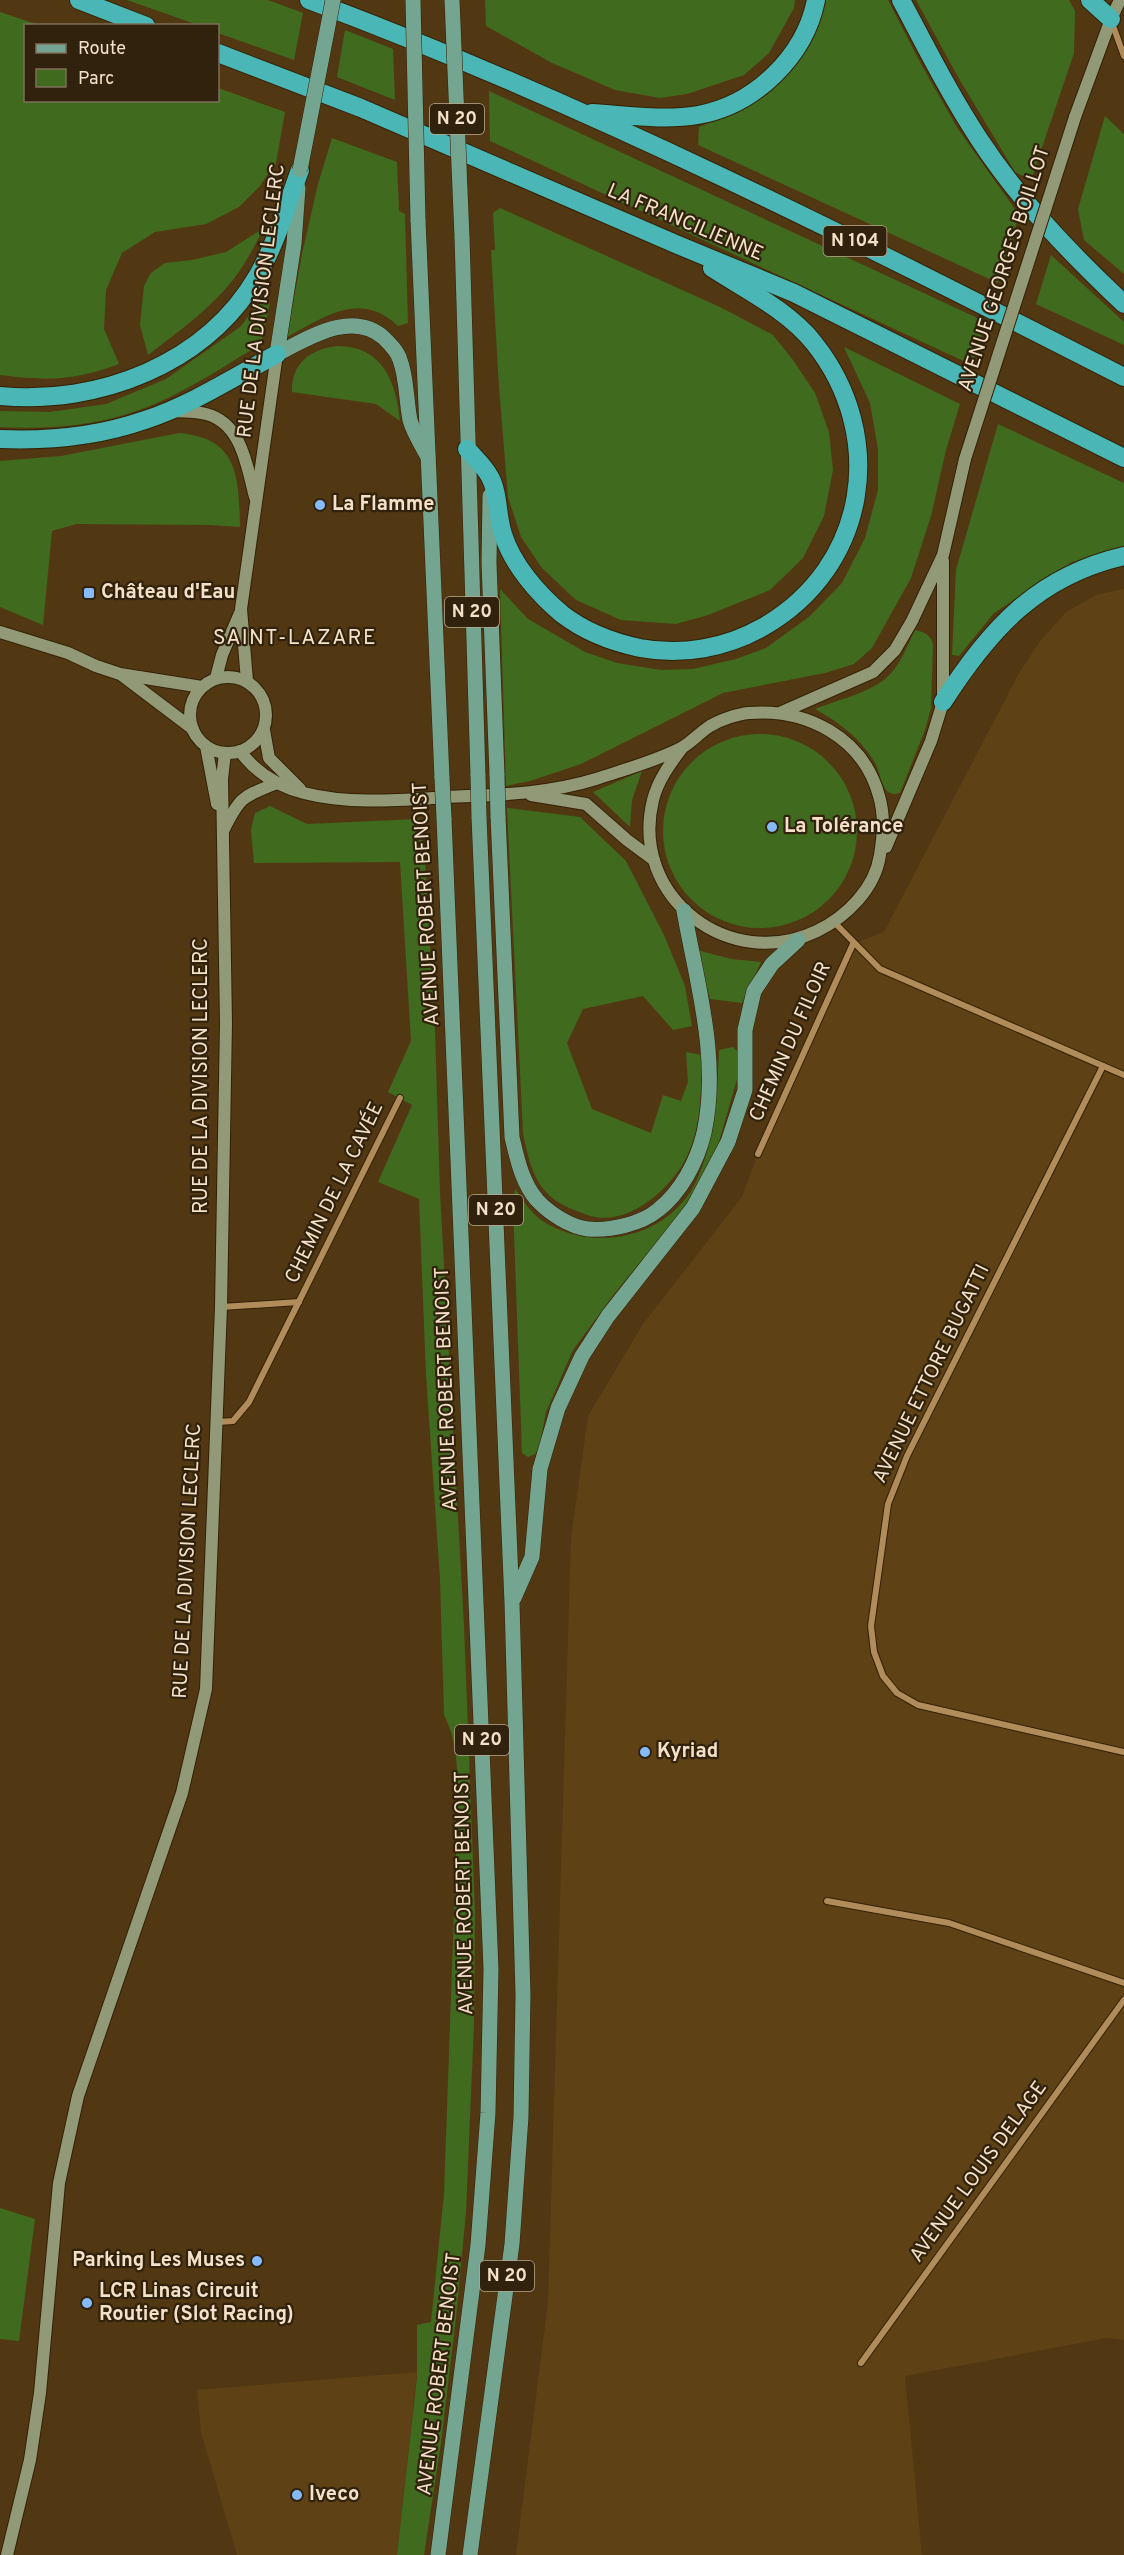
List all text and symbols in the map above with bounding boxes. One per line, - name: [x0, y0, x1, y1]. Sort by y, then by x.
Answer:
- legend: [24, 24, 219, 102]
- text: Route: [78, 38, 126, 61]
- text: Parc: [78, 68, 114, 91]
- road number: N 20: [430, 104, 484, 134]
- street label: AVENUE GEORGES BOILLOT: [953, 143, 1057, 395]
- street label: RUE DE LA DIVISION LECLERC: [232, 162, 292, 440]
- street label: LA FRANCILIENNE: [603, 178, 767, 268]
- road number: N 104: [824, 226, 886, 256]
- place label: La Flamme: [332, 492, 434, 518]
- marker: La Flamme: [313, 498, 327, 512]
- place label: Château d'Eau: [101, 580, 235, 606]
- marker: Château d'Eau: [82, 586, 96, 600]
- road number: N 20: [445, 597, 499, 627]
- district label: SAINT-LAZARE: [213, 625, 377, 652]
- street label: AVENUE ROBERT BENOIST: [408, 781, 446, 1027]
- place label: La Tolérance: [784, 814, 903, 840]
- marker: La Tolérance: [765, 820, 779, 834]
- street label: RUE DE LA DIVISION LECLERC: [189, 938, 215, 1214]
- street label: CHEMIN DU FILOIR: [744, 958, 838, 1126]
- street label: CHEMIN DE LA CAVÉE: [278, 1097, 390, 1288]
- road number: N 20: [469, 1195, 523, 1225]
- street label: AVENUE ETTORE BUGATTI: [868, 1260, 996, 1488]
- street label: AVENUE ROBERT BENOIST: [430, 1266, 464, 1512]
- street label: RUE DE LA DIVISION LECLERC: [168, 1423, 208, 1699]
- road number: N 20: [455, 1725, 509, 1755]
- place label: Kyriad: [657, 1739, 718, 1765]
- marker: Kyriad: [638, 1745, 652, 1759]
- street label: AVENUE ROBERT BENOIST: [450, 1771, 480, 2015]
- street label: AVENUE LOUIS DELAGE: [904, 2076, 1054, 2268]
- place label: Parking Les Muses: [72, 2248, 245, 2274]
- street label: AVENUE ROBERT BENOIST: [412, 2251, 468, 2497]
- marker: Parking Les Muses: [250, 2254, 264, 2268]
- road number: N 20: [480, 2261, 534, 2291]
- place label: LCR Linas Circuit Routier (Slot Racing): [99, 2279, 294, 2328]
- marker: LCR Linas Circuit Routier (Slot Racing): [80, 2296, 94, 2310]
- place label: Iveco: [309, 2482, 359, 2508]
- marker: Iveco: [290, 2488, 304, 2502]

